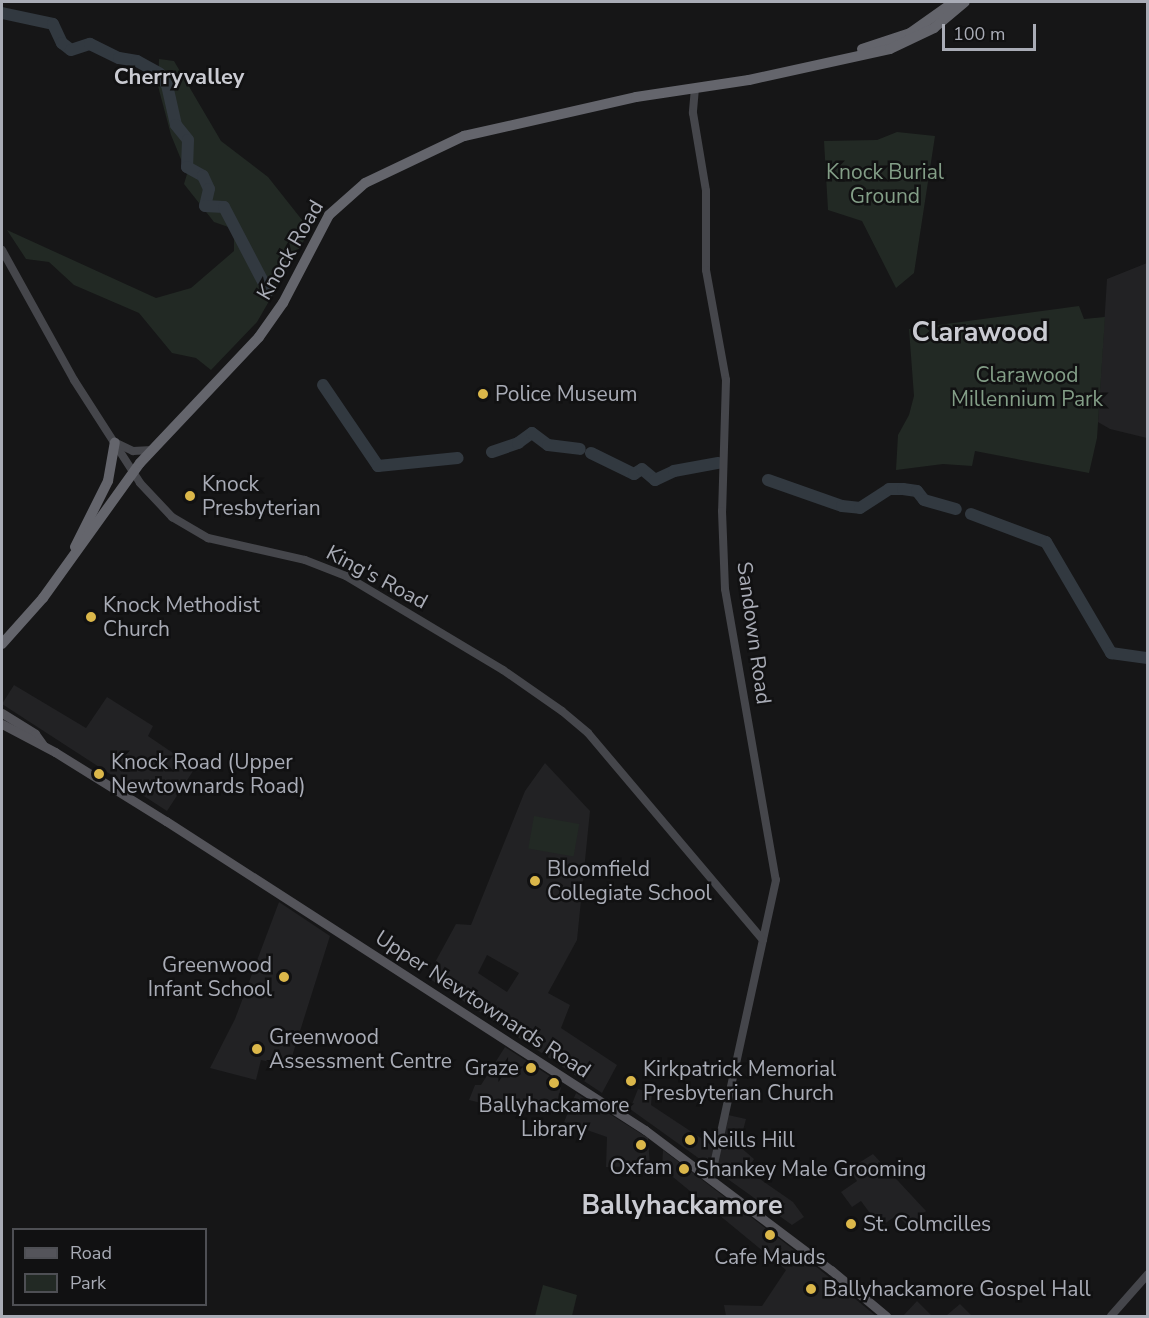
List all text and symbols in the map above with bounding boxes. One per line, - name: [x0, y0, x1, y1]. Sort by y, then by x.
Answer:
- scale bar: [945, 12, 1040, 50]
- text: 100 m: [953, 22, 1005, 46]
- district label: Cherryvalley: [114, 65, 244, 91]
- park label: Knock Burial Ground: [826, 159, 944, 209]
- street label: Knock Road: [251, 196, 329, 304]
- district label: Clarawood: [912, 317, 1048, 349]
- park label: Clarawood Millennium Park: [951, 362, 1103, 412]
- place label: Police Museum: [495, 381, 637, 407]
- marker: Police Museum: [476, 387, 490, 401]
- place label: Knock Presbyterian: [202, 471, 321, 521]
- marker: Knock Presbyterian: [183, 489, 197, 503]
- street label: King's Road: [322, 540, 432, 614]
- street label: Sandown Road: [732, 560, 776, 706]
- place label: Knock Methodist Church: [103, 592, 260, 642]
- marker: Knock Methodist Church: [84, 610, 98, 624]
- place label: Knock Road (Upper Newtownards Road): [111, 749, 306, 799]
- marker: Knock Road (Upper Newtownards Road): [92, 767, 106, 781]
- place label: Bloomfield Collegiate School: [547, 856, 712, 906]
- marker: Bloomfield Collegiate School: [528, 874, 542, 888]
- street label: Upper Newtownards Road: [371, 925, 595, 1083]
- place label: Greenwood Infant School: [148, 952, 272, 1002]
- marker: Greenwood Infant School: [277, 970, 291, 984]
- place label: Greenwood Assessment Centre: [269, 1024, 452, 1074]
- marker: Greenwood Assessment Centre: [250, 1042, 264, 1056]
- place label: Graze: [465, 1055, 519, 1081]
- place label: Kirkpatrick Memorial Presbyterian Church: [643, 1056, 836, 1106]
- marker: Graze: [524, 1061, 538, 1075]
- marker: Kirkpatrick Memorial Presbyterian Church: [624, 1074, 638, 1088]
- marker: Ballyhackamore Library: [547, 1076, 561, 1090]
- place label: Ballyhackamore Library: [479, 1092, 629, 1142]
- place label: Neills Hill: [702, 1127, 795, 1153]
- marker: Neills Hill: [683, 1133, 697, 1147]
- marker: Oxfam: [634, 1138, 648, 1152]
- place label: Oxfam: [609, 1154, 673, 1180]
- place label: Shankey Male Grooming: [696, 1156, 926, 1182]
- marker: Shankey Male Grooming: [677, 1162, 691, 1176]
- district label: Ballyhackamore: [581, 1190, 783, 1222]
- place label: St. Colmcilles: [863, 1211, 991, 1237]
- marker: St. Colmcilles: [844, 1217, 858, 1231]
- legend: [12, 1228, 207, 1306]
- marker: Cafe Mauds: [763, 1228, 777, 1242]
- text: Road: [70, 1241, 112, 1265]
- place label: Cafe Mauds: [714, 1244, 826, 1270]
- text: Park: [70, 1271, 106, 1295]
- place label: Ballyhackamore Gospel Hall: [823, 1276, 1091, 1302]
- marker: Ballyhackamore Gospel Hall: [804, 1282, 818, 1296]

